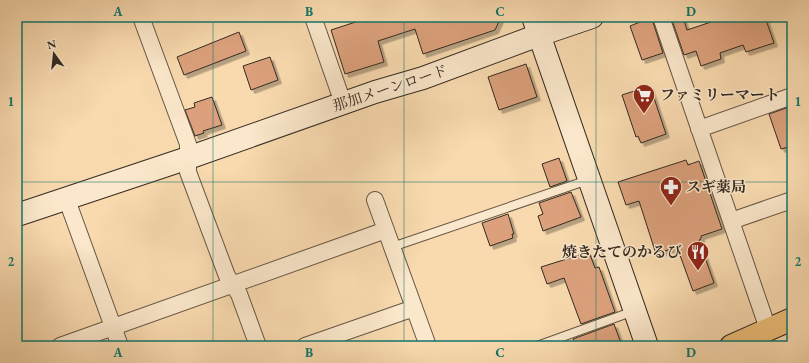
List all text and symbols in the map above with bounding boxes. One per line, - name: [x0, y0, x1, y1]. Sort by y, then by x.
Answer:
- text: A: [112, 3, 123, 20]
- text: B: [305, 3, 313, 20]
- text: C: [495, 3, 505, 20]
- text: D: [686, 3, 696, 20]
- north arrow: [34, 34, 74, 74]
- text: N: [45, 36, 58, 52]
- street label: 那加メーンロード: [330, 60, 450, 115]
- supermarket icon: ファミリーマート: [631, 82, 657, 115]
- place label: ファミリーマート: [660, 85, 780, 104]
- text: 1: [8, 93, 15, 110]
- text: 1: [795, 93, 802, 110]
- pharmacy icon: スギ薬局: [658, 174, 684, 207]
- place label: スギ薬局: [686, 177, 746, 196]
- restaurant icon: 焼きたてのかるび: [685, 239, 711, 272]
- place label: 焼きたてのかるび: [562, 242, 682, 261]
- text: 2: [8, 253, 15, 270]
- text: 2: [795, 253, 802, 270]
- text: A: [112, 344, 123, 361]
- text: B: [305, 344, 313, 361]
- text: C: [495, 344, 505, 361]
- text: D: [686, 344, 696, 361]

